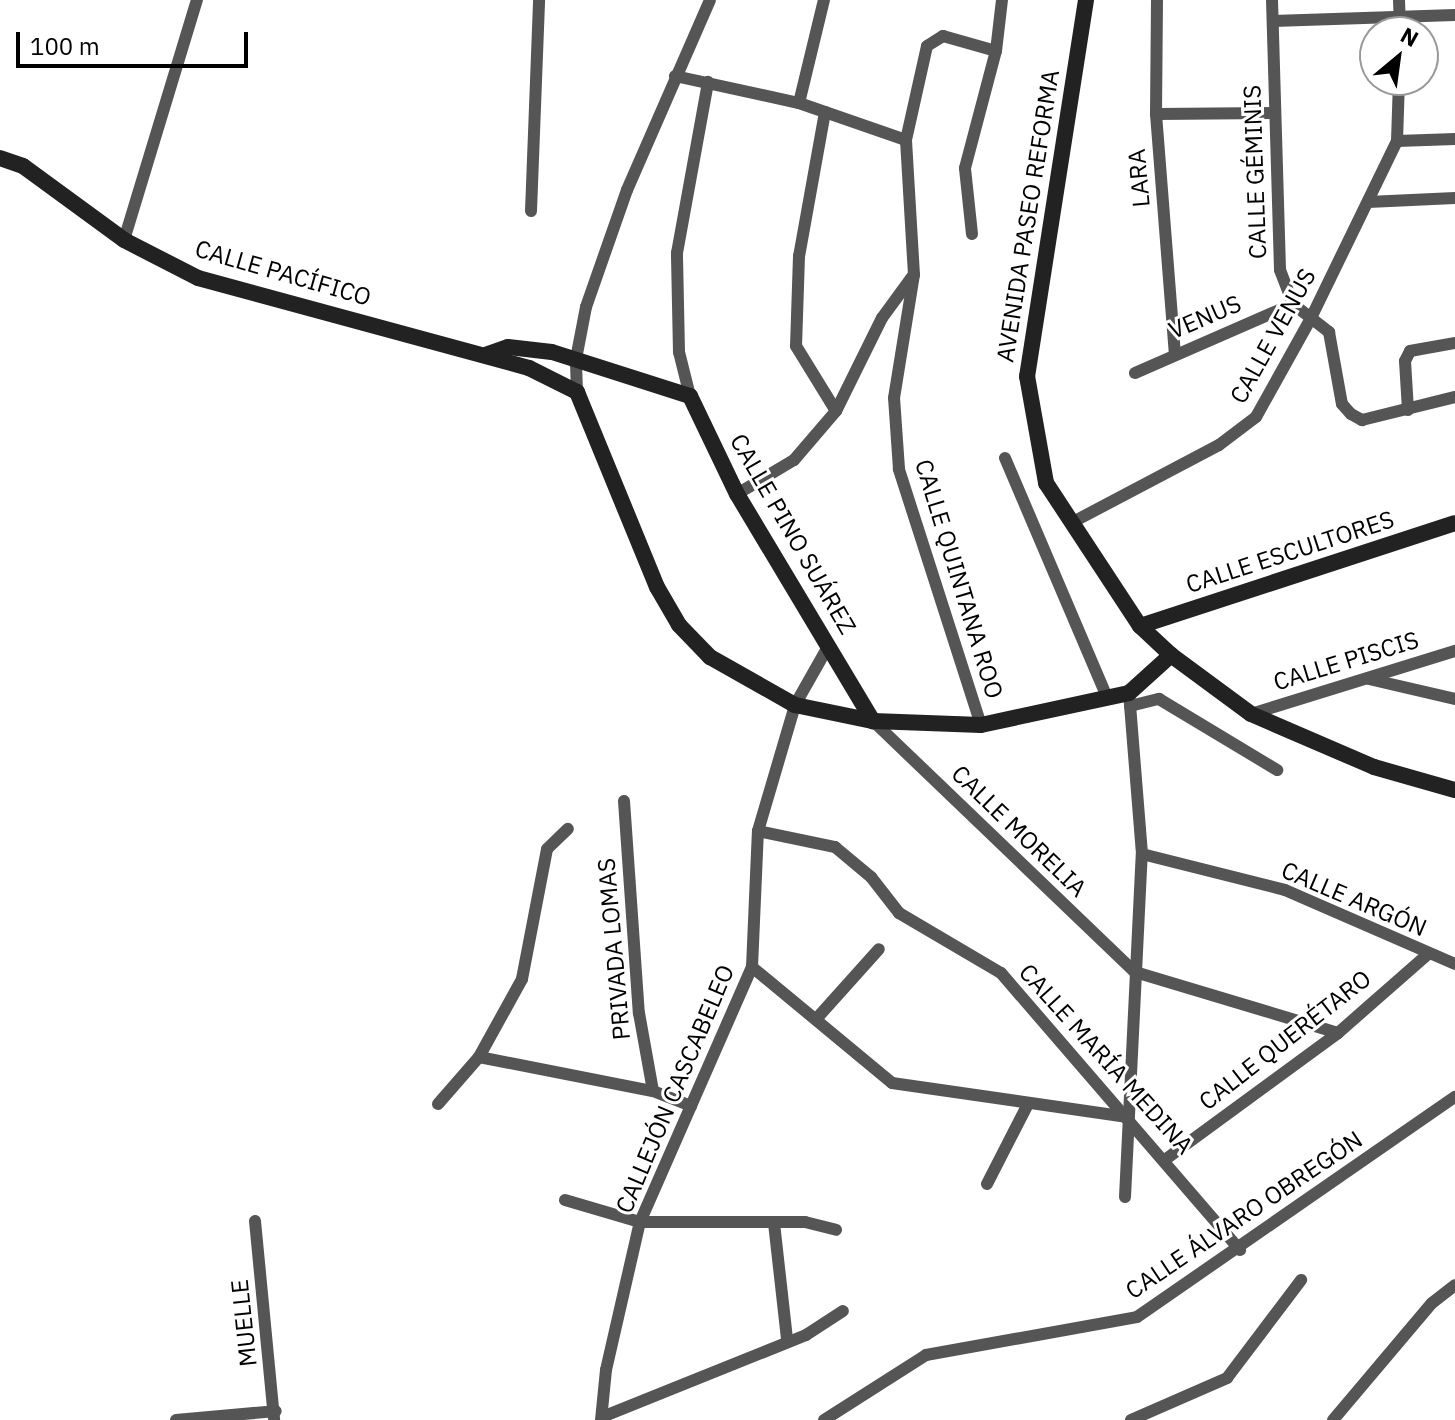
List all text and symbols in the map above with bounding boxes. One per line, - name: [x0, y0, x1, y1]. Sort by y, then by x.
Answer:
- scale bar: [20, 16, 252, 66]
- north arrow: [1359, 16, 1439, 96]
- text: N: [1396, 20, 1424, 53]
- text: 100 m: [30, 30, 100, 62]
- street label: AVENIDA PASEO REFORMA: [991, 68, 1065, 364]
- street label: CALLE GÉMINIS: [1238, 84, 1272, 260]
- street label: LARA: [1122, 148, 1156, 208]
- street label: CALLE PACÍFICO: [192, 234, 374, 312]
- street label: CALLE VENUS: [1224, 264, 1322, 408]
- street label: VENUS: [1164, 289, 1246, 345]
- street label: CALLE PINO SUÁREZ: [724, 429, 862, 639]
- street label: CALLE QUINTANA ROO: [909, 456, 1009, 702]
- street label: CALLE ESCULTORES: [1182, 505, 1398, 599]
- street label: CALLE PISCIS: [1270, 625, 1422, 697]
- street label: CALLE MORELIA: [945, 759, 1093, 903]
- street label: CALLE ARGÓN: [1277, 855, 1431, 943]
- street label: PRIVADA LOMAS: [592, 857, 636, 1041]
- street label: CALLE MARÍA MEDINA: [1013, 958, 1199, 1160]
- street label: CALLEJÓN CASCABELEO: [610, 960, 740, 1218]
- street label: CALLE QUERÉTARO: [1193, 964, 1377, 1116]
- street label: CALLE ÁLVARO OBREGÓN: [1120, 1125, 1368, 1305]
- street label: MUELLE: [225, 1278, 263, 1368]

